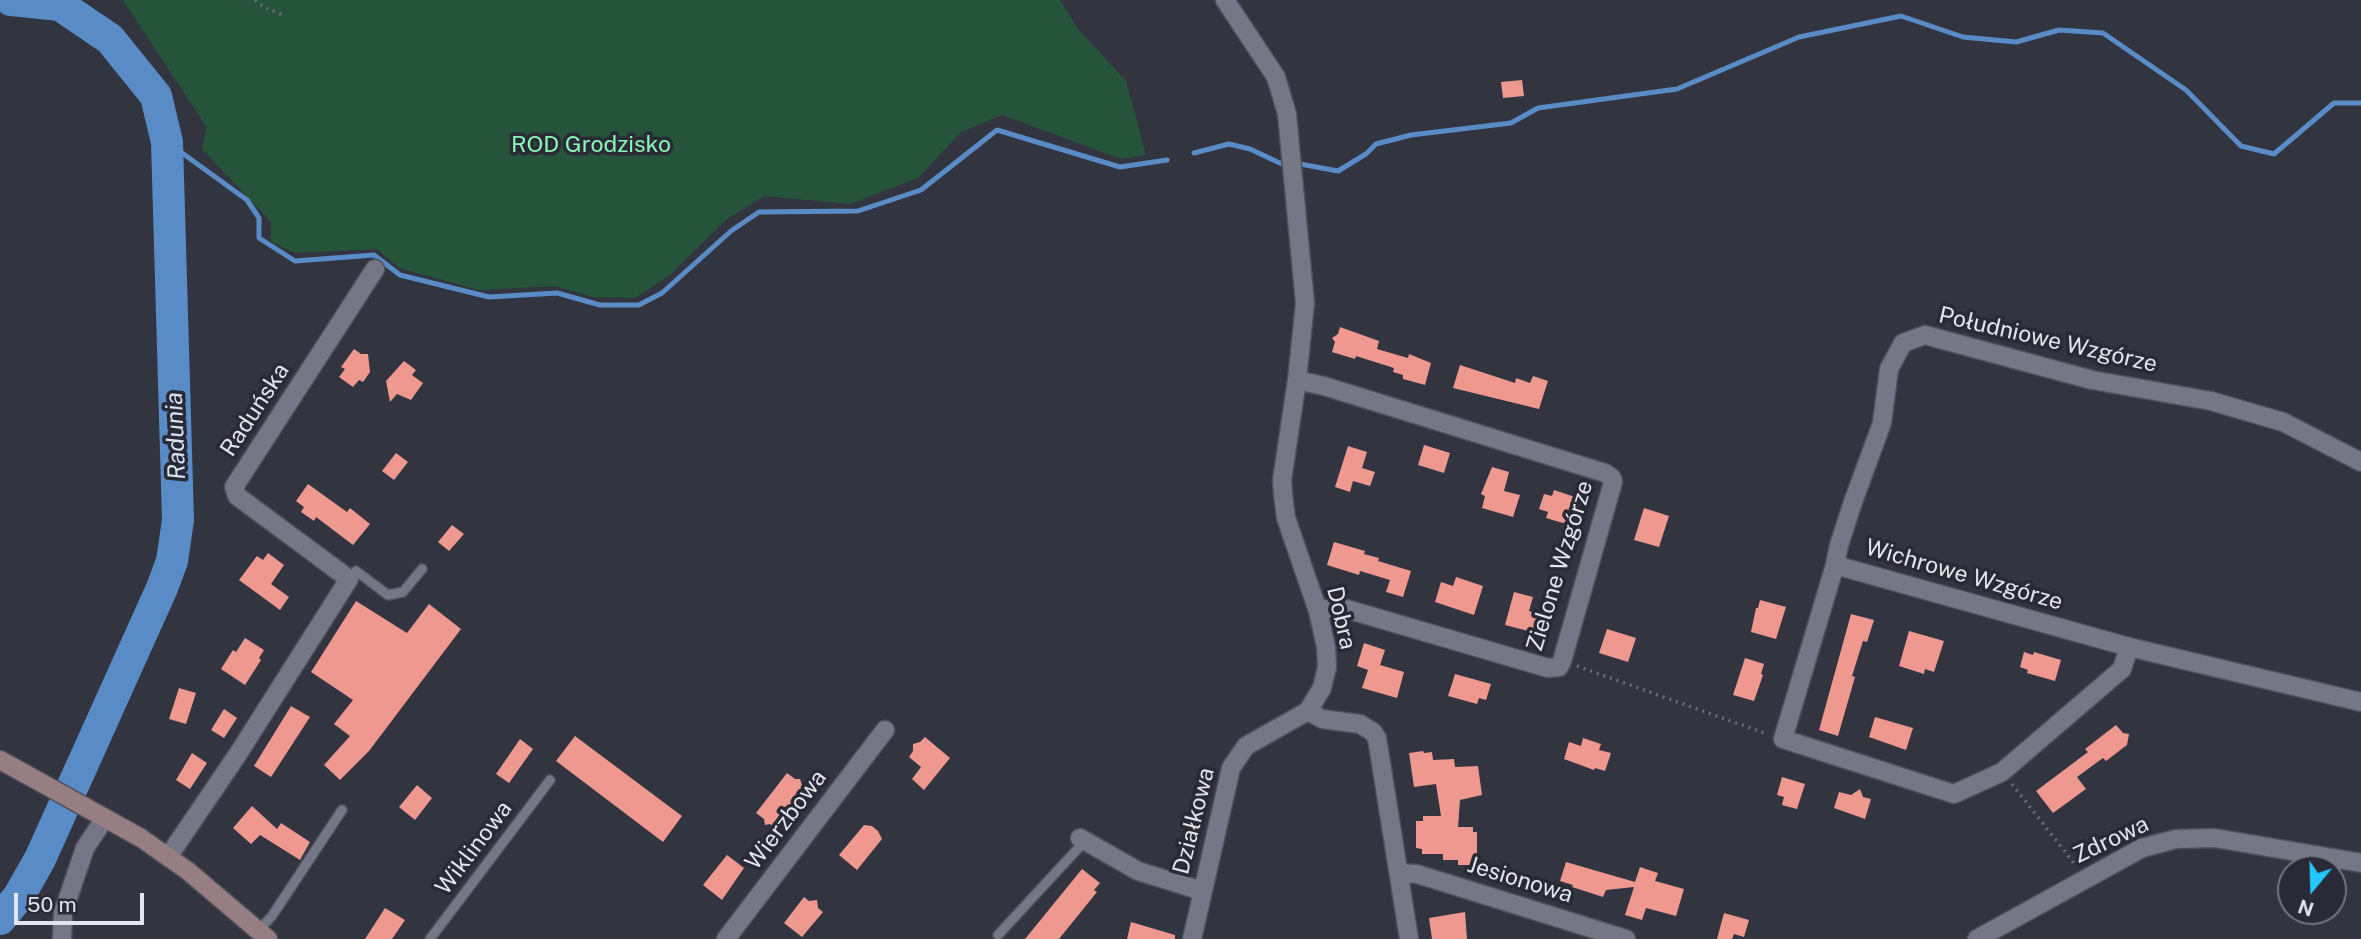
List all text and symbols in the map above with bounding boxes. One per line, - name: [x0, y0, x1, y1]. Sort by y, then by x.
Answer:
- park label: ROD Grodzisko: [511, 131, 671, 159]
- street label: Południowe Wzgórze: [1936, 301, 2160, 379]
- street label: Raduńska: [215, 358, 295, 462]
- water label: Radunia: [160, 392, 192, 480]
- street label: Zielone Wzgórze: [1521, 477, 1599, 655]
- street label: Wichrowe Wzgórze: [1862, 534, 2066, 616]
- street label: Dobra: [1320, 584, 1362, 652]
- street label: Wierzbowa: [740, 765, 832, 875]
- street label: Działkowa: [1167, 765, 1221, 877]
- street label: Wiklinowa: [430, 796, 518, 900]
- street label: Zdrowa: [2069, 811, 2153, 869]
- street label: Jesionowa: [1464, 851, 1576, 909]
- north arrow: [2277, 855, 2347, 925]
- scale bar: [18, 880, 147, 924]
- text: 50 m: [27, 892, 77, 917]
- text: N: [2295, 895, 2316, 921]

